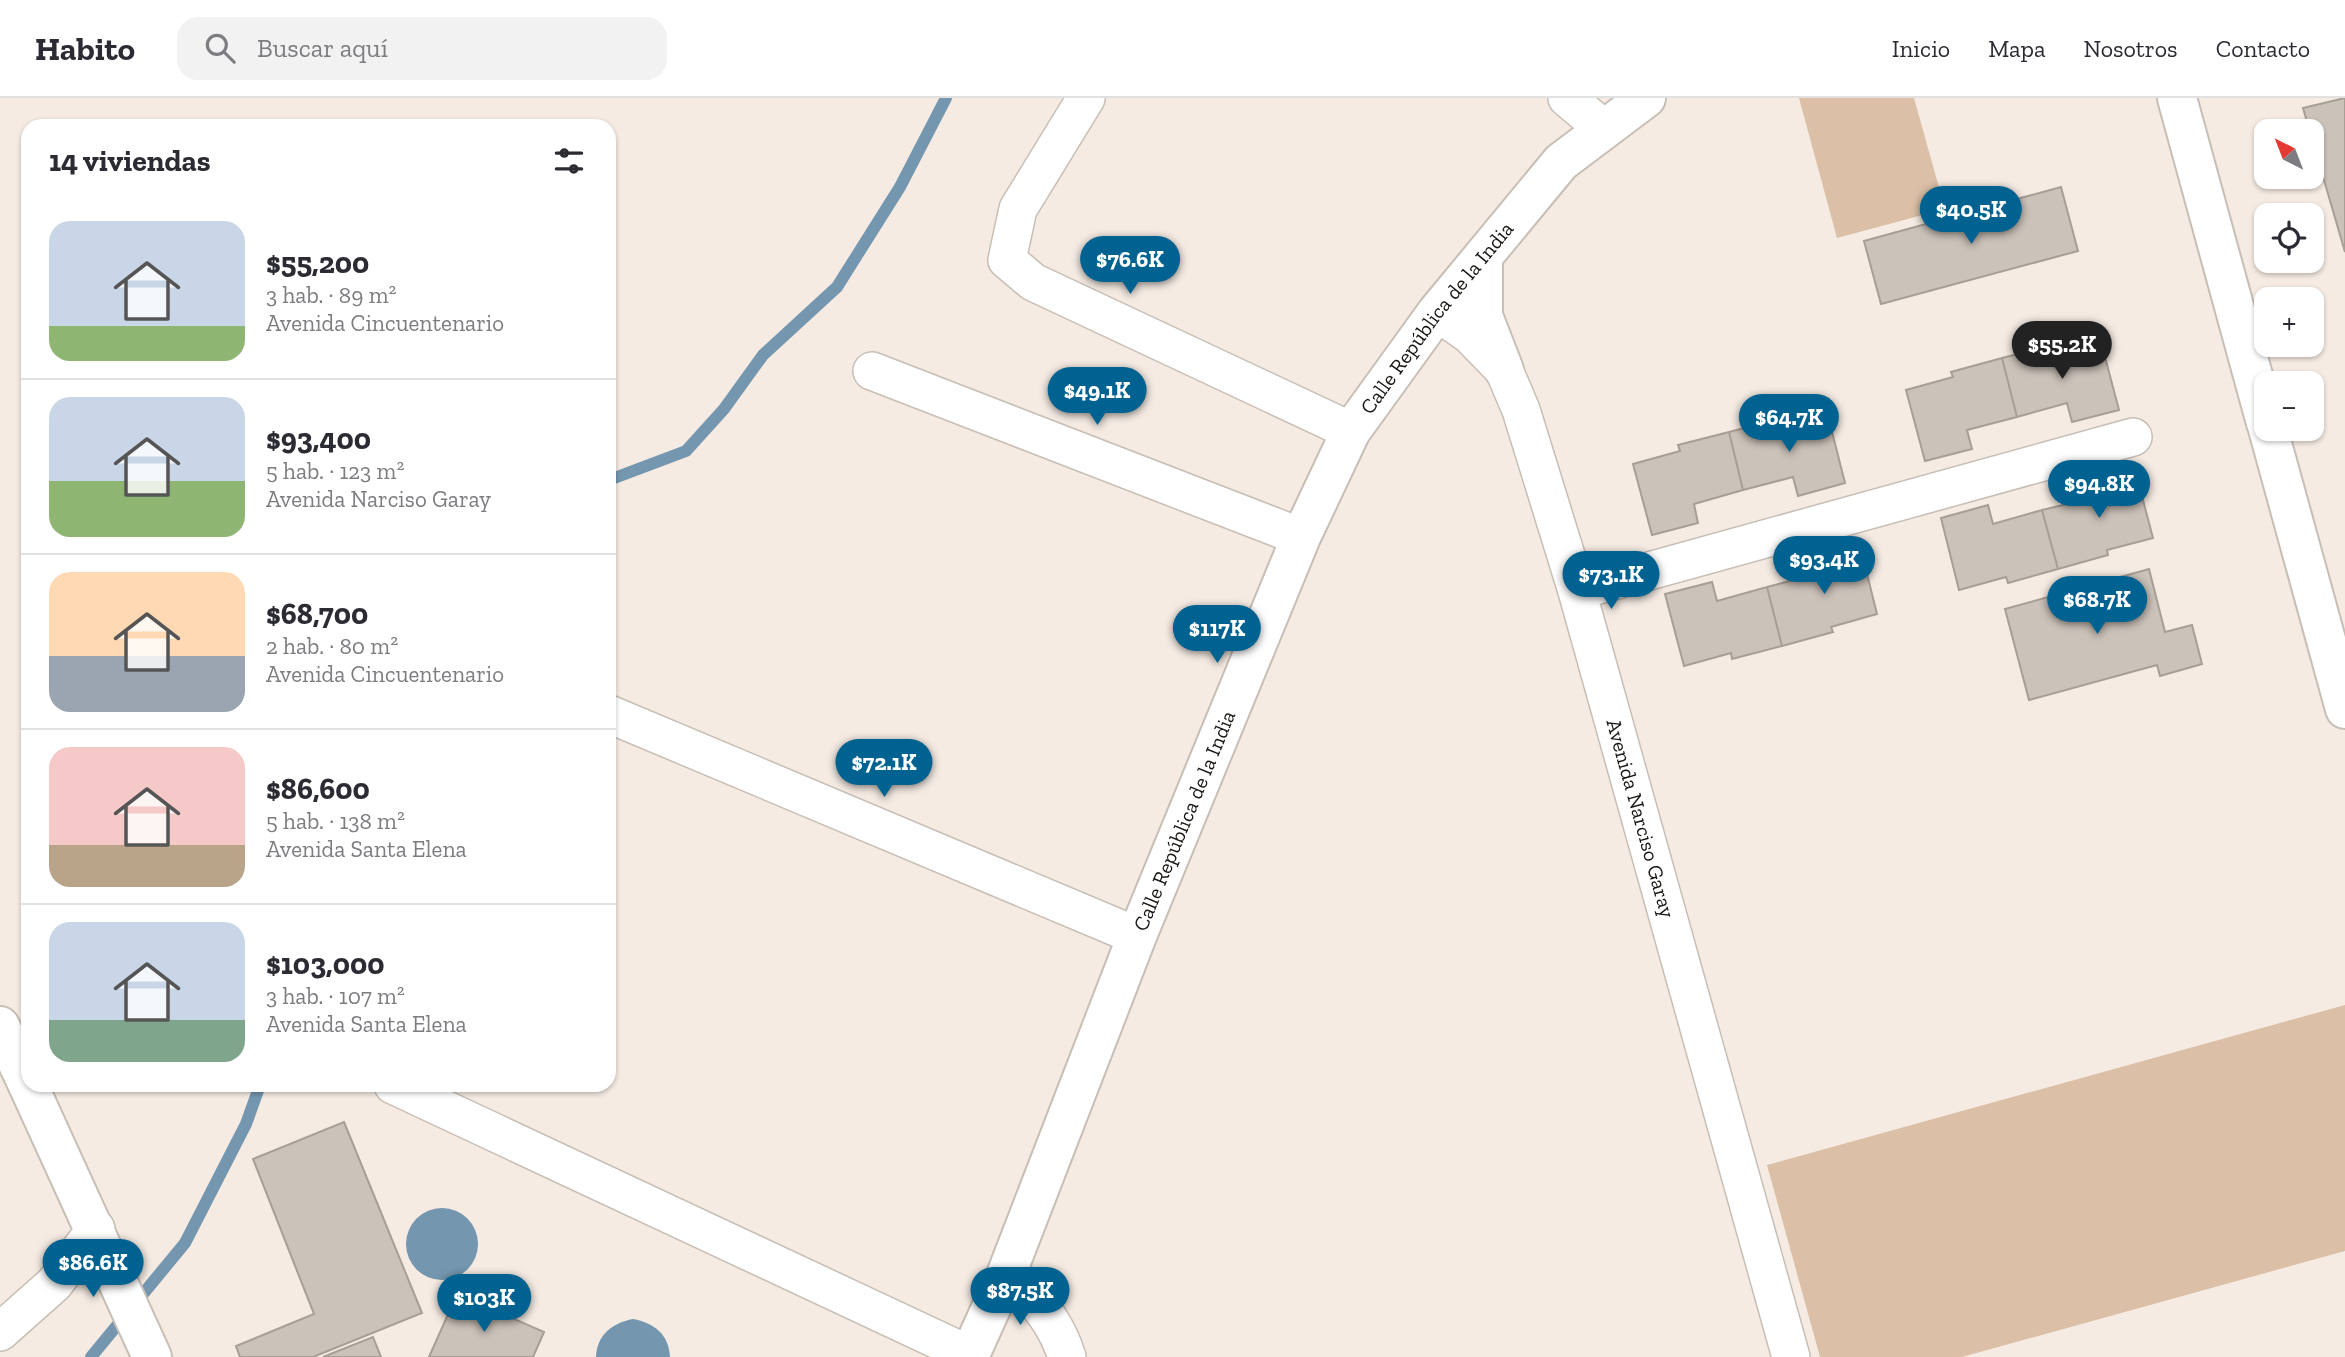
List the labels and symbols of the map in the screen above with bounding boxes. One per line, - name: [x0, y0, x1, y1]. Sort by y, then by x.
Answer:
- north arrow: [2254, 119, 2324, 189]
- pin: $40.5K: [1914, 186, 2028, 246]
- street label: Calle República de la India: [1355, 216, 1518, 419]
- pin: $76.6K: [1073, 236, 1187, 296]
- pin: $55.2K: [2005, 322, 2119, 381]
- pin: $49.1K: [1040, 368, 1154, 427]
- pin: $64.7K: [1732, 394, 1846, 454]
- pin: $94.8K: [2042, 460, 2156, 520]
- pin: $93.4K: [1767, 536, 1881, 596]
- pin: $73.1K: [1554, 552, 1668, 611]
- pin: $68.7K: [2040, 576, 2154, 636]
- pin: $117K: [1168, 606, 1266, 665]
- street label: Calle República de la India: [1127, 707, 1240, 934]
- street label: Avenida Narciso Garay: [1601, 716, 1681, 921]
- pin: $72.1K: [827, 740, 941, 799]
- pin: $86.6K: [36, 1240, 150, 1299]
- pin: $87.5K: [963, 1268, 1077, 1327]
- pin: $103K: [435, 1274, 533, 1334]

